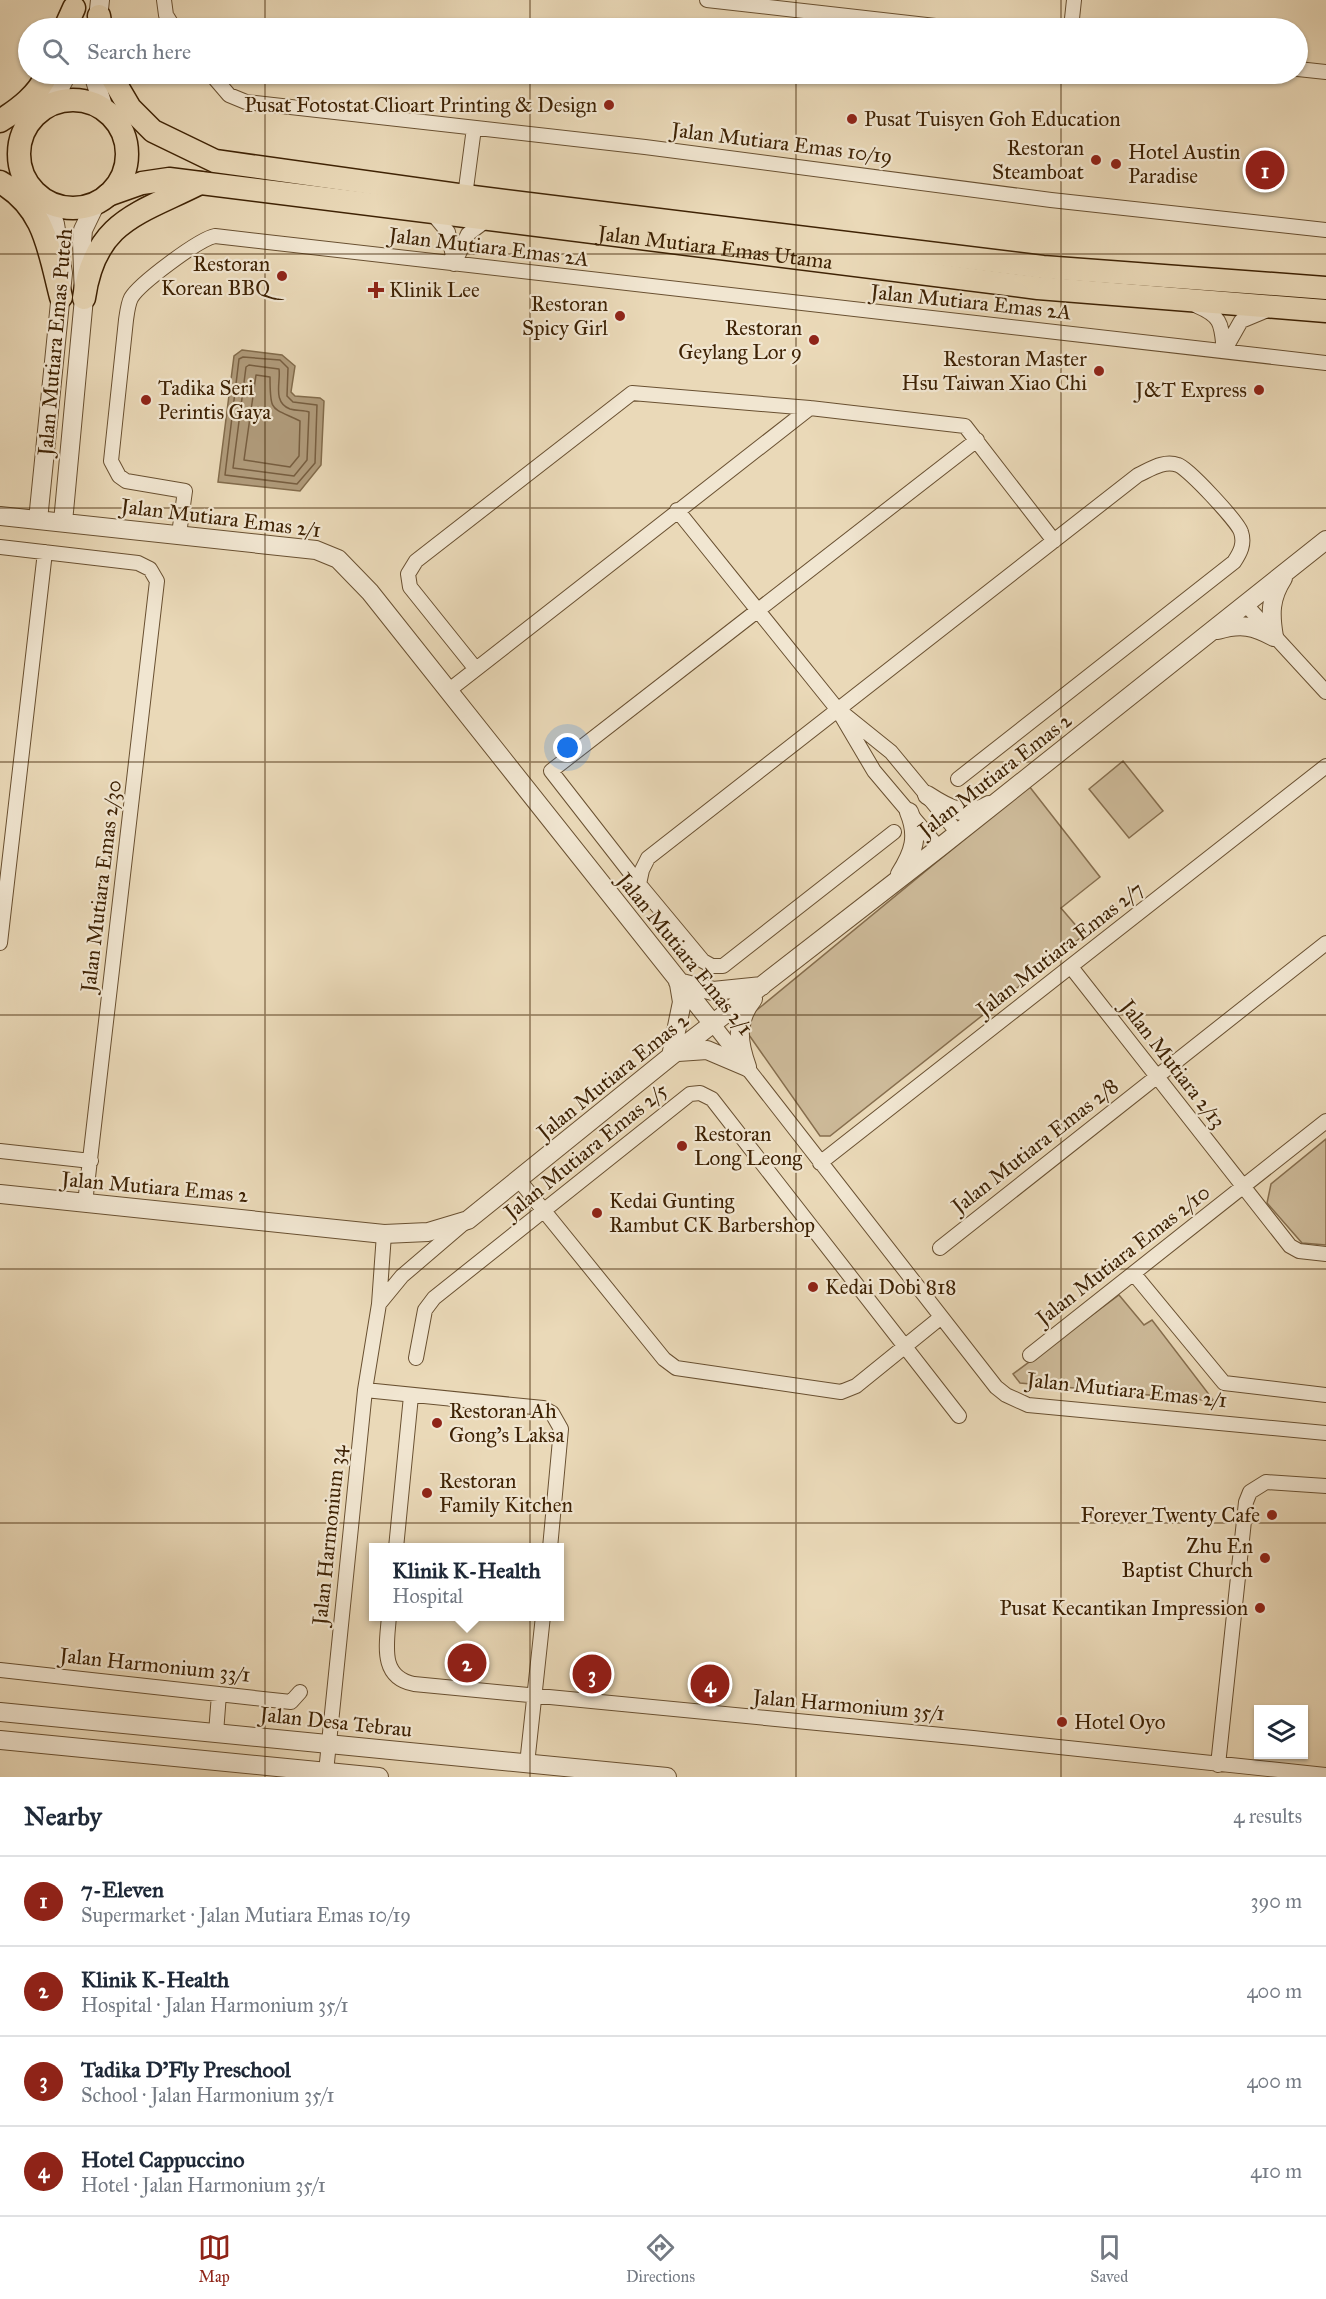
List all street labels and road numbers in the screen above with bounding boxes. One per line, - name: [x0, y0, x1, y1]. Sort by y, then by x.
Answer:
- street label: Jalan Mutiara Emas 10/19: [668, 116, 894, 169]
- street label: Jalan Mutiara Emas Utama: [595, 220, 834, 275]
- street label: Jalan Mutiara Emas 2A: [385, 222, 591, 272]
- street label: Jalan Mutiara Emas Puteh: [32, 227, 78, 459]
- street label: Jalan Mutiara Emas 2A: [867, 278, 1073, 325]
- street label: Jalan Mutiara Emas 2/1: [118, 493, 322, 543]
- street label: Jalan Mutiara Emas 2: [912, 707, 1077, 844]
- street label: Jalan Mutiara Emas 2/30: [75, 778, 127, 996]
- street label: Jalan Mutiara Emas 2/1: [610, 866, 758, 1040]
- street label: Jalan Mutiara Emas 2/7: [970, 876, 1148, 1023]
- street label: Jalan Mutiara 2/13: [1114, 993, 1231, 1133]
- street label: Jalan Mutiara Emas 2: [530, 1007, 694, 1146]
- street label: Jalan Mutiara Emas 2/8: [945, 1073, 1123, 1220]
- street label: Jalan Mutiara Emas 2/5: [497, 1077, 673, 1226]
- street label: Jalan Mutiara Emas 2: [59, 1166, 250, 1208]
- street label: Jalan Mutiara Emas 2/10: [1029, 1179, 1215, 1332]
- street label: Jalan Mutiara Emas 2/1: [1024, 1366, 1228, 1413]
- street label: Jalan Harmonium 34: [306, 1442, 352, 1628]
- street label: Jalan Harmonium 33/1: [56, 1642, 252, 1688]
- street label: Jalan Harmonium 35/1: [750, 1683, 946, 1726]
- street label: Jalan Desa Tebrau: [257, 1701, 414, 1743]

